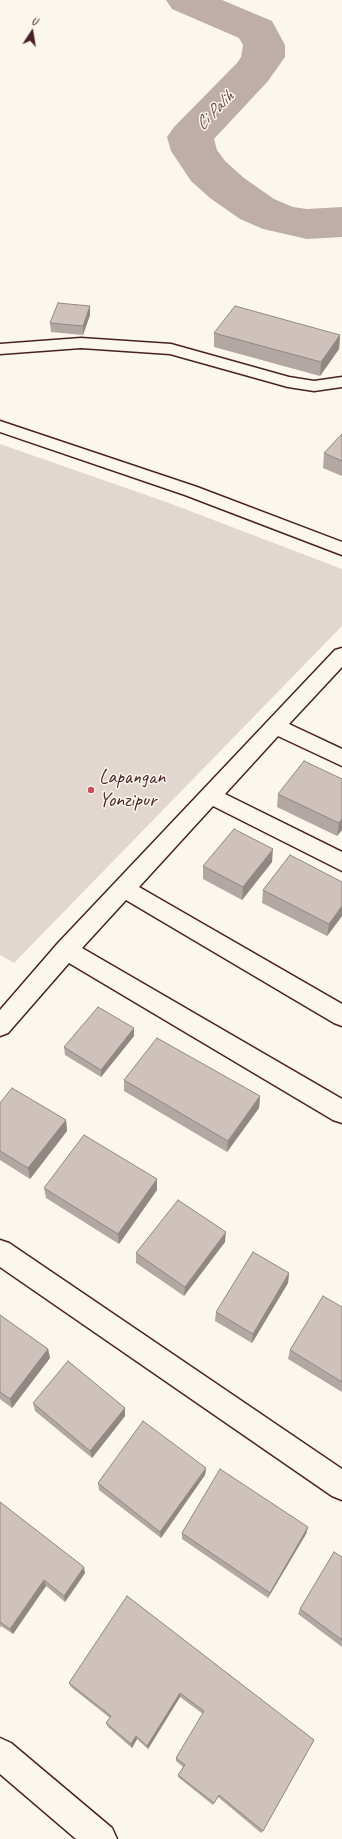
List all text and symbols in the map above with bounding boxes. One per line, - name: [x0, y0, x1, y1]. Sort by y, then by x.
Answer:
- north arrow: [12, 12, 52, 52]
- text: U: [30, 13, 39, 28]
- water label: Ci Palih: [191, 87, 239, 135]
- place label: Lapangan Yonzipur: [99, 766, 165, 813]
- marker: Lapangan Yonzipur: [86, 785, 96, 795]

